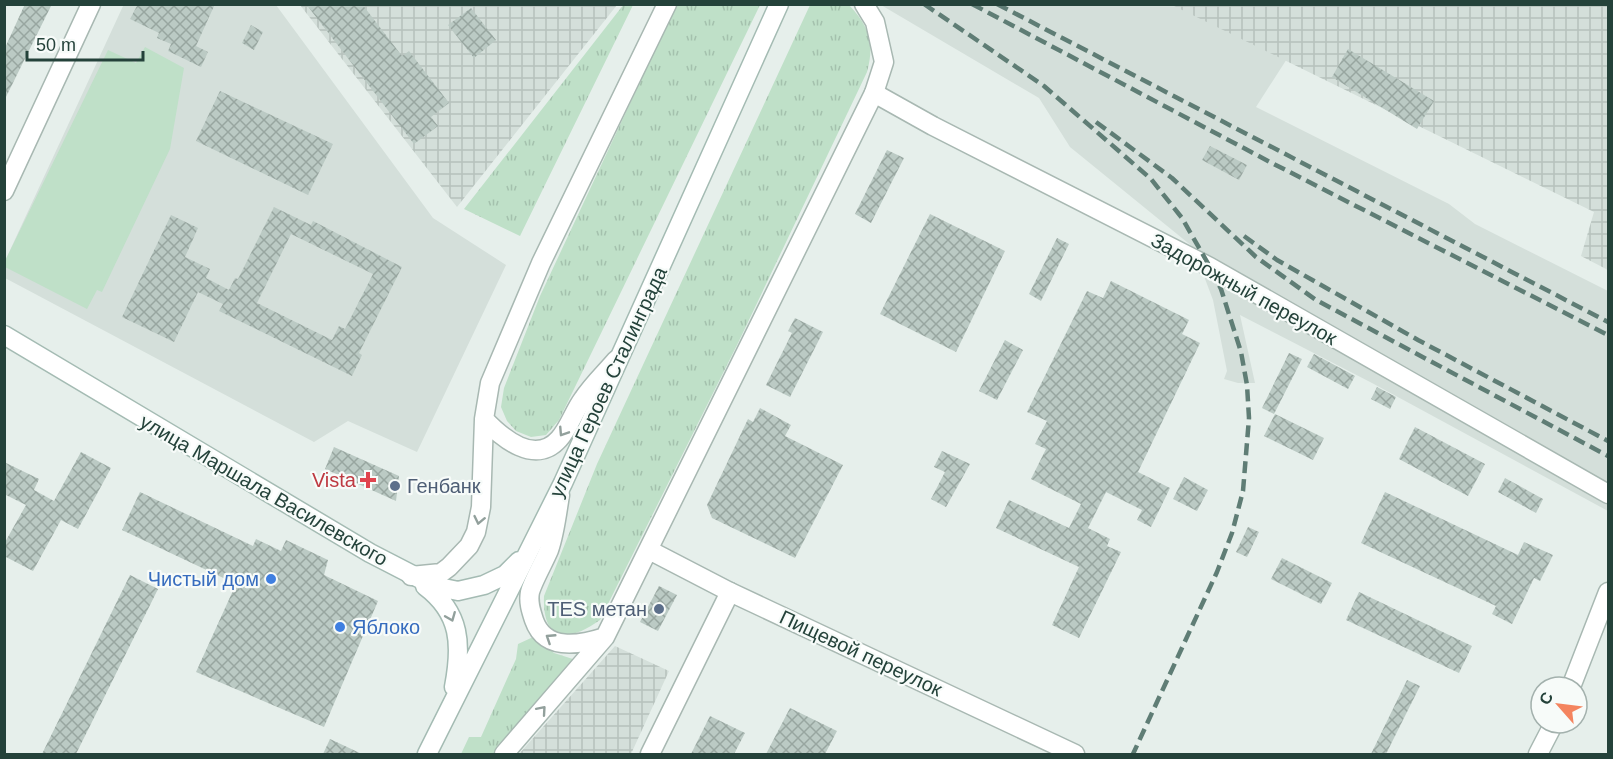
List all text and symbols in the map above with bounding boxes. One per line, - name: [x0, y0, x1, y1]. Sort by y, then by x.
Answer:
- scale bar: [27, 24, 142, 62]
- text: 50 m: [36, 35, 76, 55]
- street label: Задорожный переулок: [1147, 229, 1341, 349]
- street label: улица Героев Сталинграда: [545, 263, 671, 501]
- street label: улица Маршала Василевского: [136, 410, 392, 570]
- one-way arrow: [559, 426, 571, 436]
- place label: Vista: [312, 469, 357, 491]
- marker: Vista: [361, 473, 375, 487]
- place label: Генбанк: [407, 475, 481, 497]
- marker: Генбанк: [388, 479, 402, 493]
- one-way arrow: [473, 514, 486, 524]
- place label: Чистый дом: [148, 568, 259, 590]
- marker: Чистый дом: [264, 572, 278, 586]
- place label: TES метан: [547, 598, 647, 620]
- marker: TES метан: [652, 602, 666, 616]
- street label: Пищевой переулок: [776, 606, 946, 700]
- one-way arrow: [444, 611, 456, 622]
- place label: Яблоко: [352, 616, 420, 638]
- marker: Яблоко: [333, 620, 347, 634]
- one-way arrow: [546, 633, 556, 645]
- north arrow: [1529, 675, 1589, 735]
- text: С: [1536, 689, 1557, 707]
- one-way arrow: [535, 706, 546, 717]

